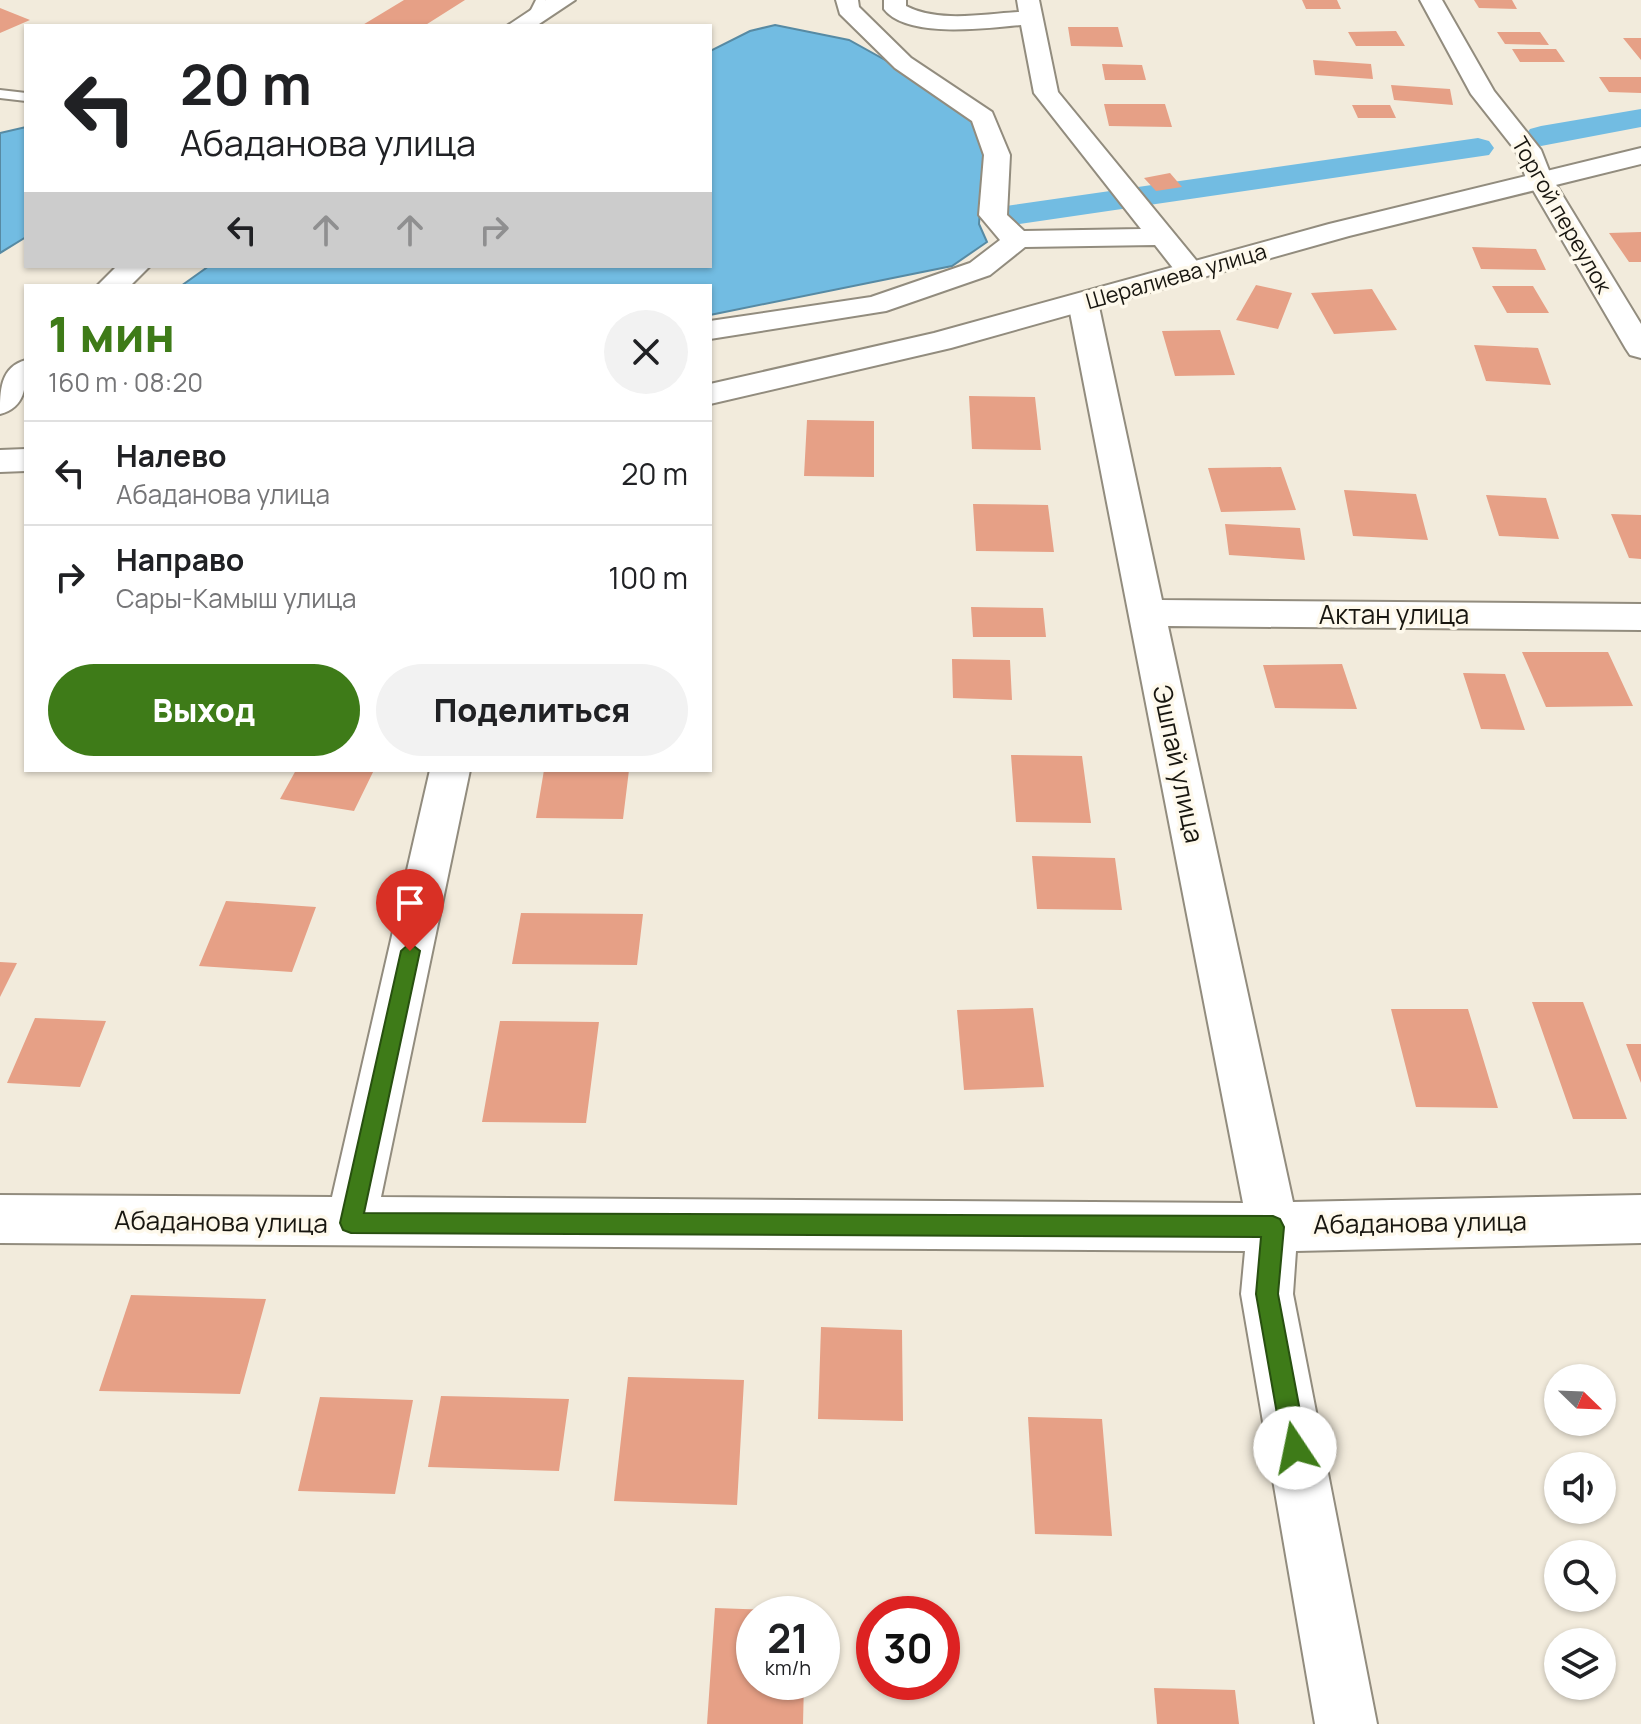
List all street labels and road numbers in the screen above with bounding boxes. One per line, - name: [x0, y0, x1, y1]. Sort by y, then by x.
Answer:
- street label: Торгой переулок: [1505, 131, 1620, 300]
- street label: Шералиева улица: [1082, 236, 1270, 316]
- street label: Актан улица: [1319, 596, 1469, 632]
- street label: Эшпай улица: [1145, 681, 1213, 846]
- street label: Абаданова улица: [114, 1201, 328, 1241]
- street label: Абаданова улица: [1313, 1202, 1527, 1242]

